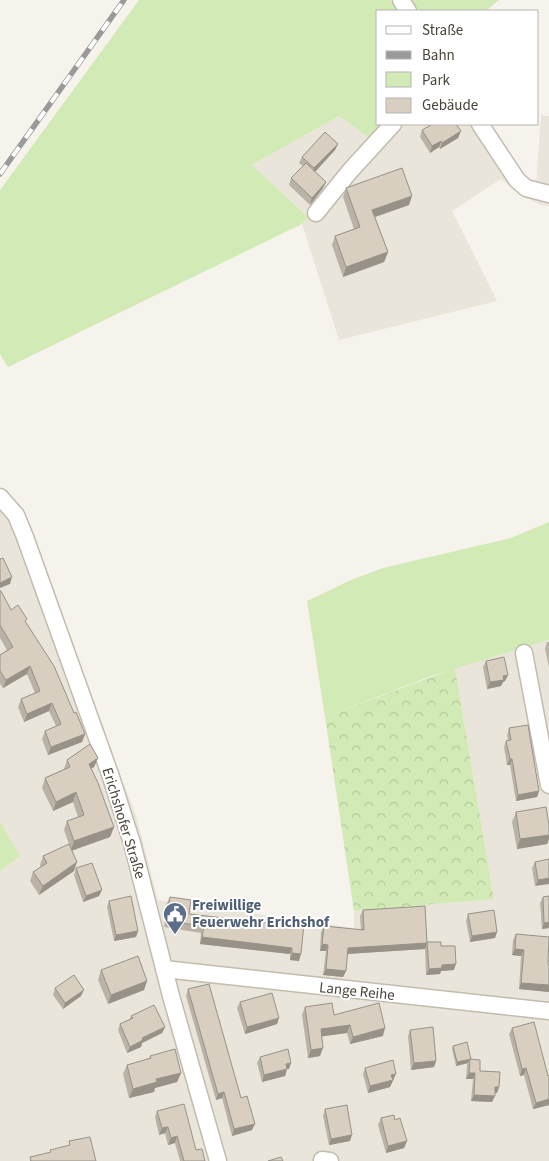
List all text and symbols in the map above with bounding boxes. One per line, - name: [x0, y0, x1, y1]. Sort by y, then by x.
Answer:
- legend: [376, 10, 539, 125]
- text: Straße: [422, 20, 463, 41]
- text: Bahn: [422, 45, 455, 66]
- text: Park: [422, 70, 451, 91]
- text: Gebäude: [422, 95, 478, 116]
- street label: Erichshofer Straße: [97, 765, 150, 881]
- place label: Freiwillige Feuerwehr Erichshof: [192, 895, 330, 933]
- public building icon: Freiwillige Feuerwehr Erichshof: [162, 901, 188, 935]
- street label: Lange Reihe: [318, 977, 396, 1006]

